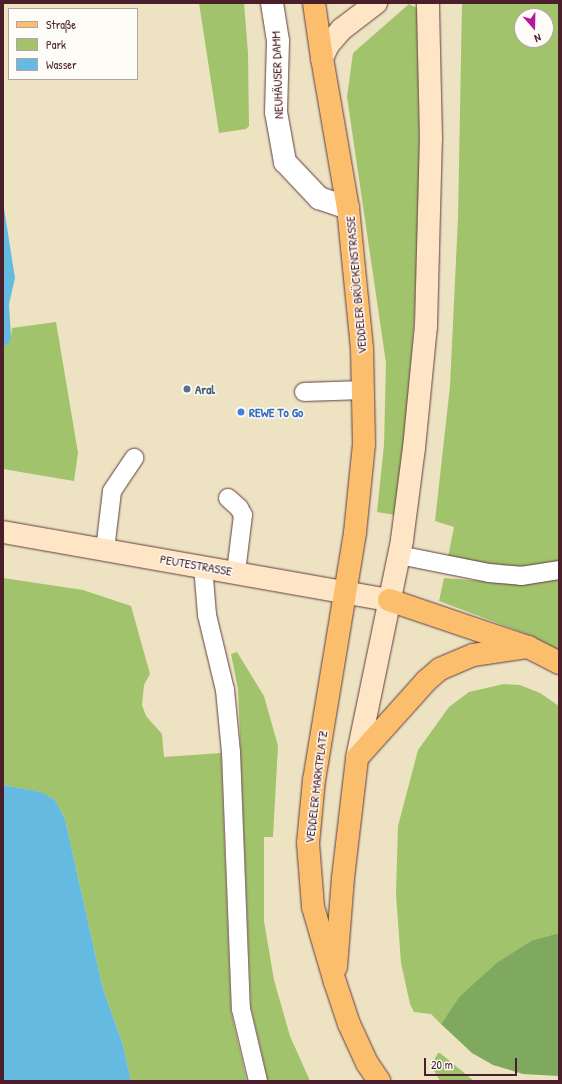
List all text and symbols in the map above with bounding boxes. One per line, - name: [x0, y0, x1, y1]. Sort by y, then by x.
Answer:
- legend: [8, 8, 138, 80]
- north arrow: [514, 8, 554, 48]
- text: Straße: [46, 16, 76, 33]
- street label: NEUHÄUSER DAMM: [268, 31, 286, 119]
- text: N: [533, 31, 543, 46]
- text: Park: [46, 36, 66, 53]
- text: Wasser: [46, 56, 77, 73]
- street label: VEDDELER BRÜCKENSTRASSE: [342, 215, 370, 355]
- place label: Aral: [195, 381, 215, 397]
- marker: Aral: [182, 384, 192, 394]
- place label: REWE To Go: [249, 404, 303, 420]
- marker: REWE To Go: [236, 407, 246, 417]
- street label: PEUTESTRASSE: [159, 551, 233, 579]
- street label: VEDDELER MARKTPLATZ: [301, 730, 331, 844]
- scale bar: [426, 1050, 519, 1076]
- text: 20 m: [431, 1056, 453, 1073]

